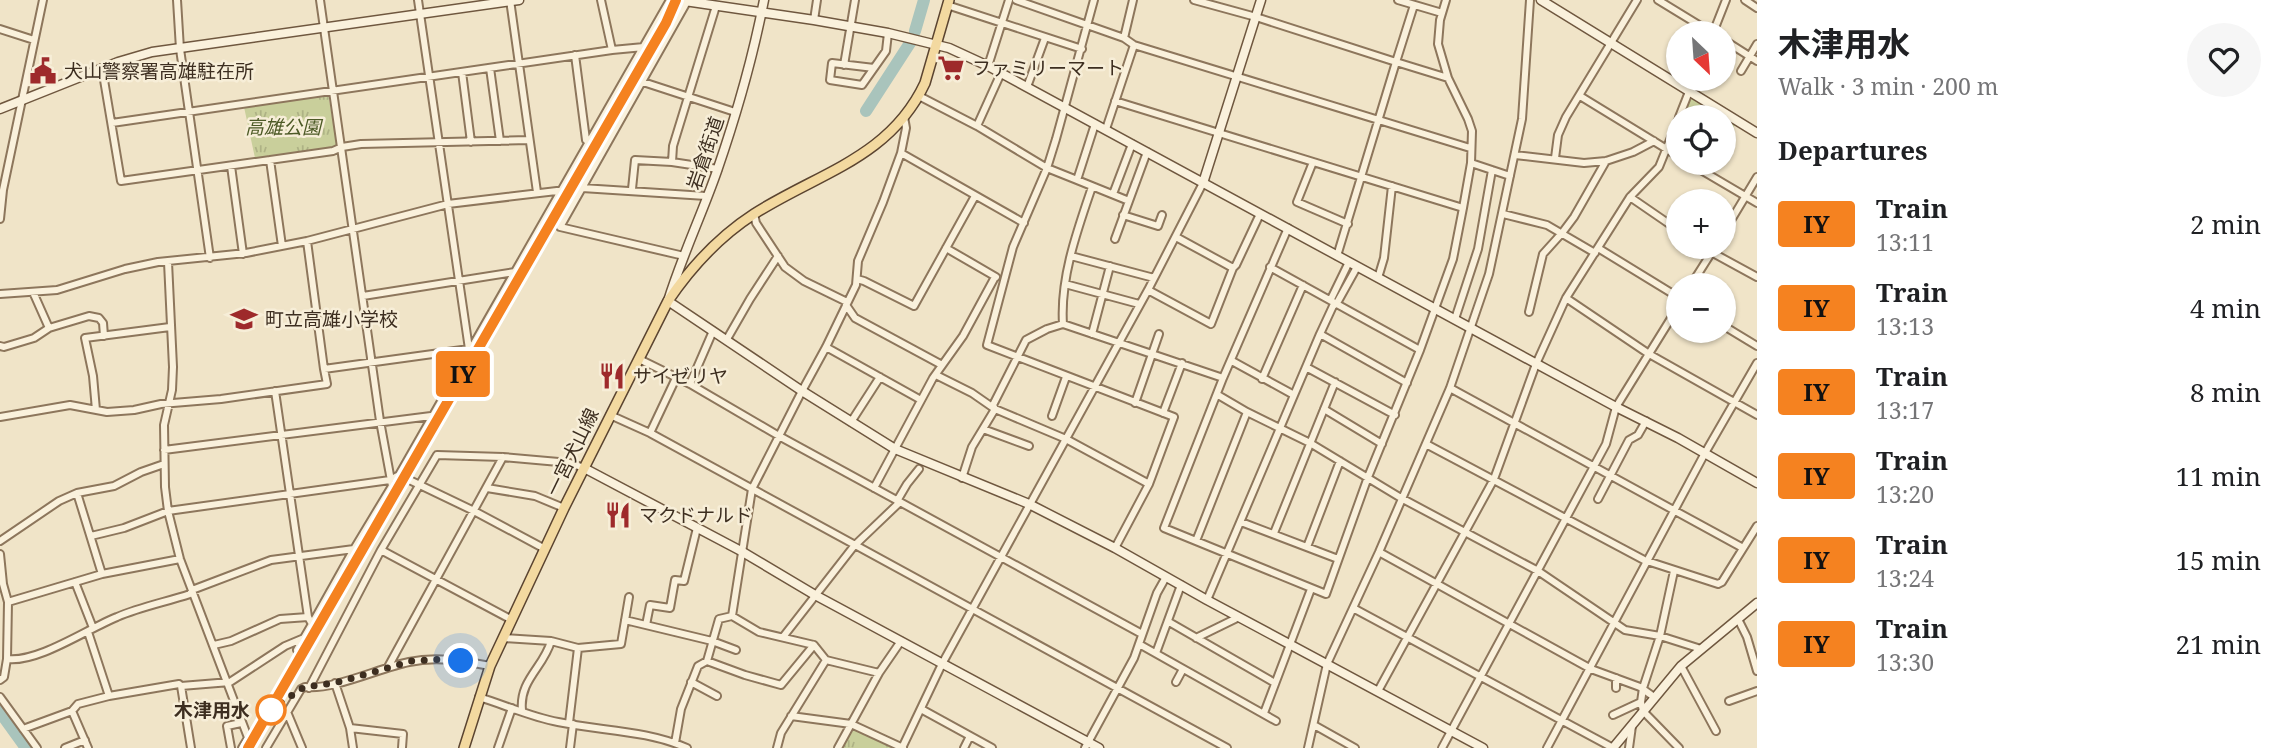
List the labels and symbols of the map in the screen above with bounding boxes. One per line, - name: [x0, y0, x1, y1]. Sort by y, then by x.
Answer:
- north arrow: [1666, 21, 1736, 91]
- supermarket icon: ファミリーマート: [936, 53, 966, 83]
- place label: ファミリーマート: [972, 55, 1124, 81]
- public building icon: 犬山警察署高雄駐在所: [28, 56, 58, 86]
- place label: 犬山警察署高雄駐在所: [64, 58, 254, 84]
- street label: 岩倉街道: [680, 113, 730, 193]
- park label: 高雄公園: [245, 114, 324, 140]
- school or university icon: 町立高雄小学校: [229, 304, 259, 334]
- place label: 町立高雄小学校: [265, 306, 398, 332]
- line badge: IY: [432, 351, 494, 397]
- restaurant icon: サイゼリヤ: [597, 361, 627, 391]
- place label: サイゼリヤ: [633, 363, 728, 389]
- street label: 一宮犬山線: [539, 404, 605, 500]
- restaurant icon: マクドナルド: [603, 500, 633, 530]
- place label: マクドナルド: [639, 502, 753, 528]
- your location: [443, 643, 478, 678]
- marker: 木津用水: [256, 695, 286, 725]
- place label: 木津用水: [174, 697, 250, 723]

